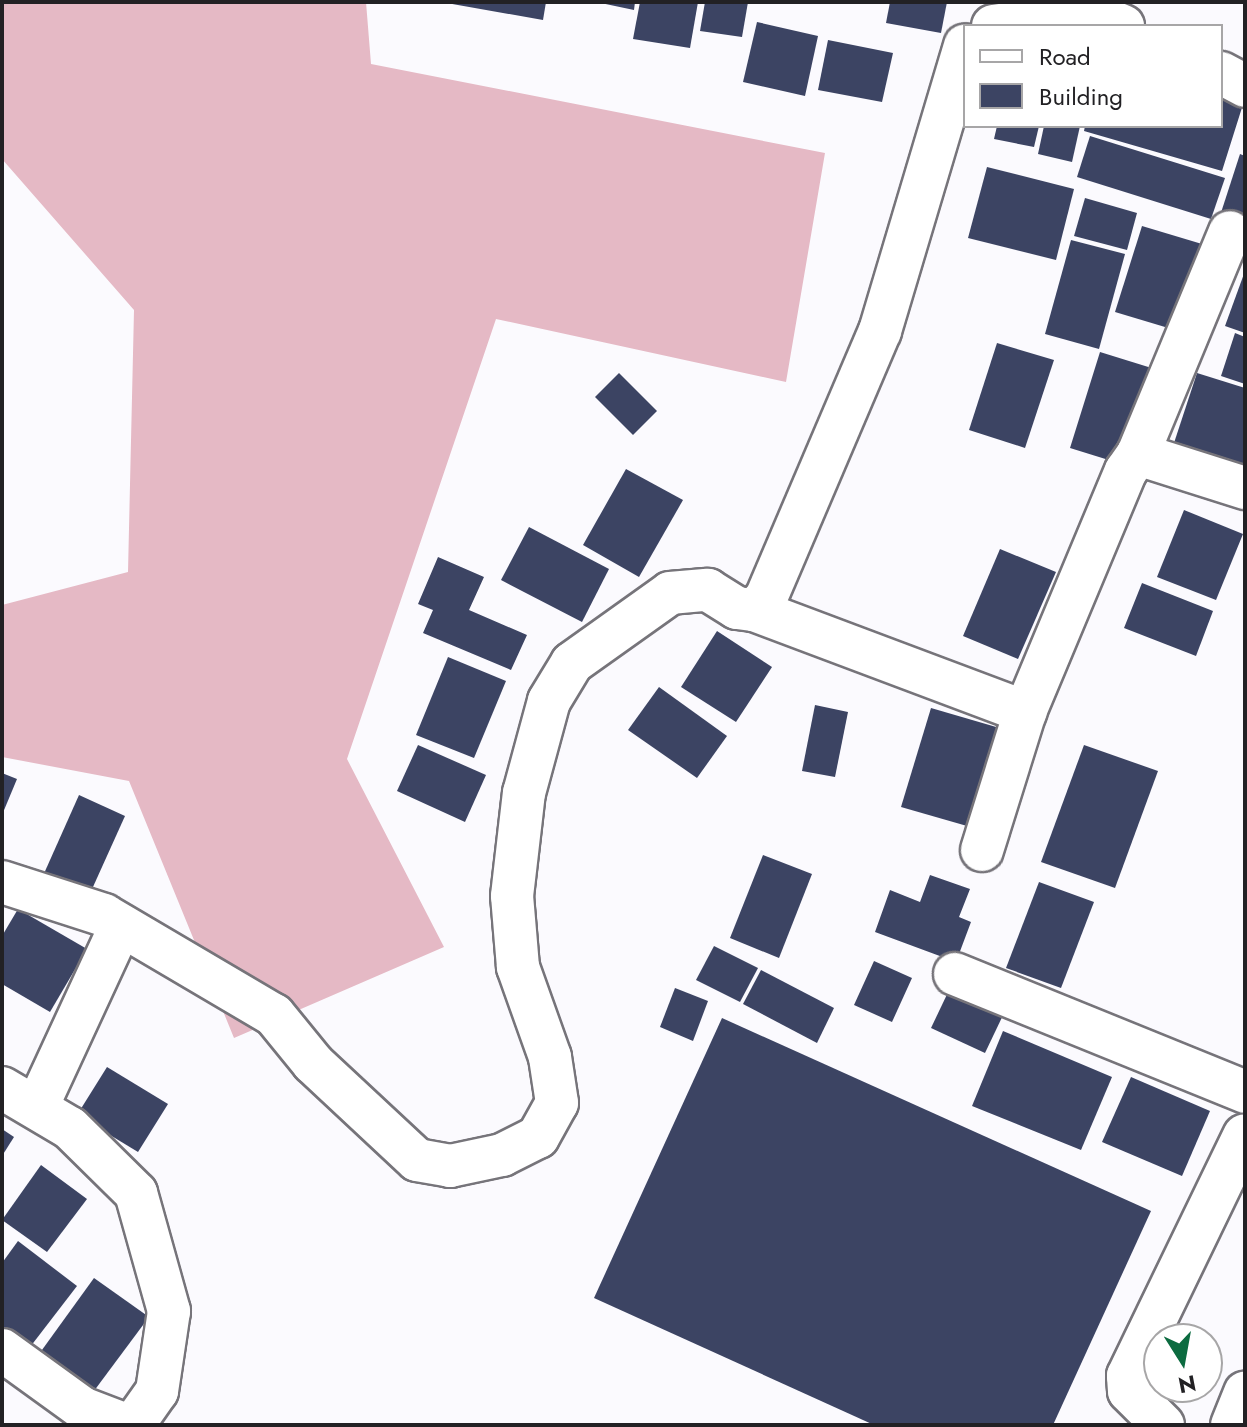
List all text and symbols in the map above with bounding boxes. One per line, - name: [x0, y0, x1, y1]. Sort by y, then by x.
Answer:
- legend: [963, 24, 1223, 128]
- text: Road: [1039, 39, 1091, 74]
- text: Building: [1039, 79, 1123, 114]
- north arrow: [1143, 1323, 1223, 1403]
- text: N: [1176, 1367, 1199, 1402]

